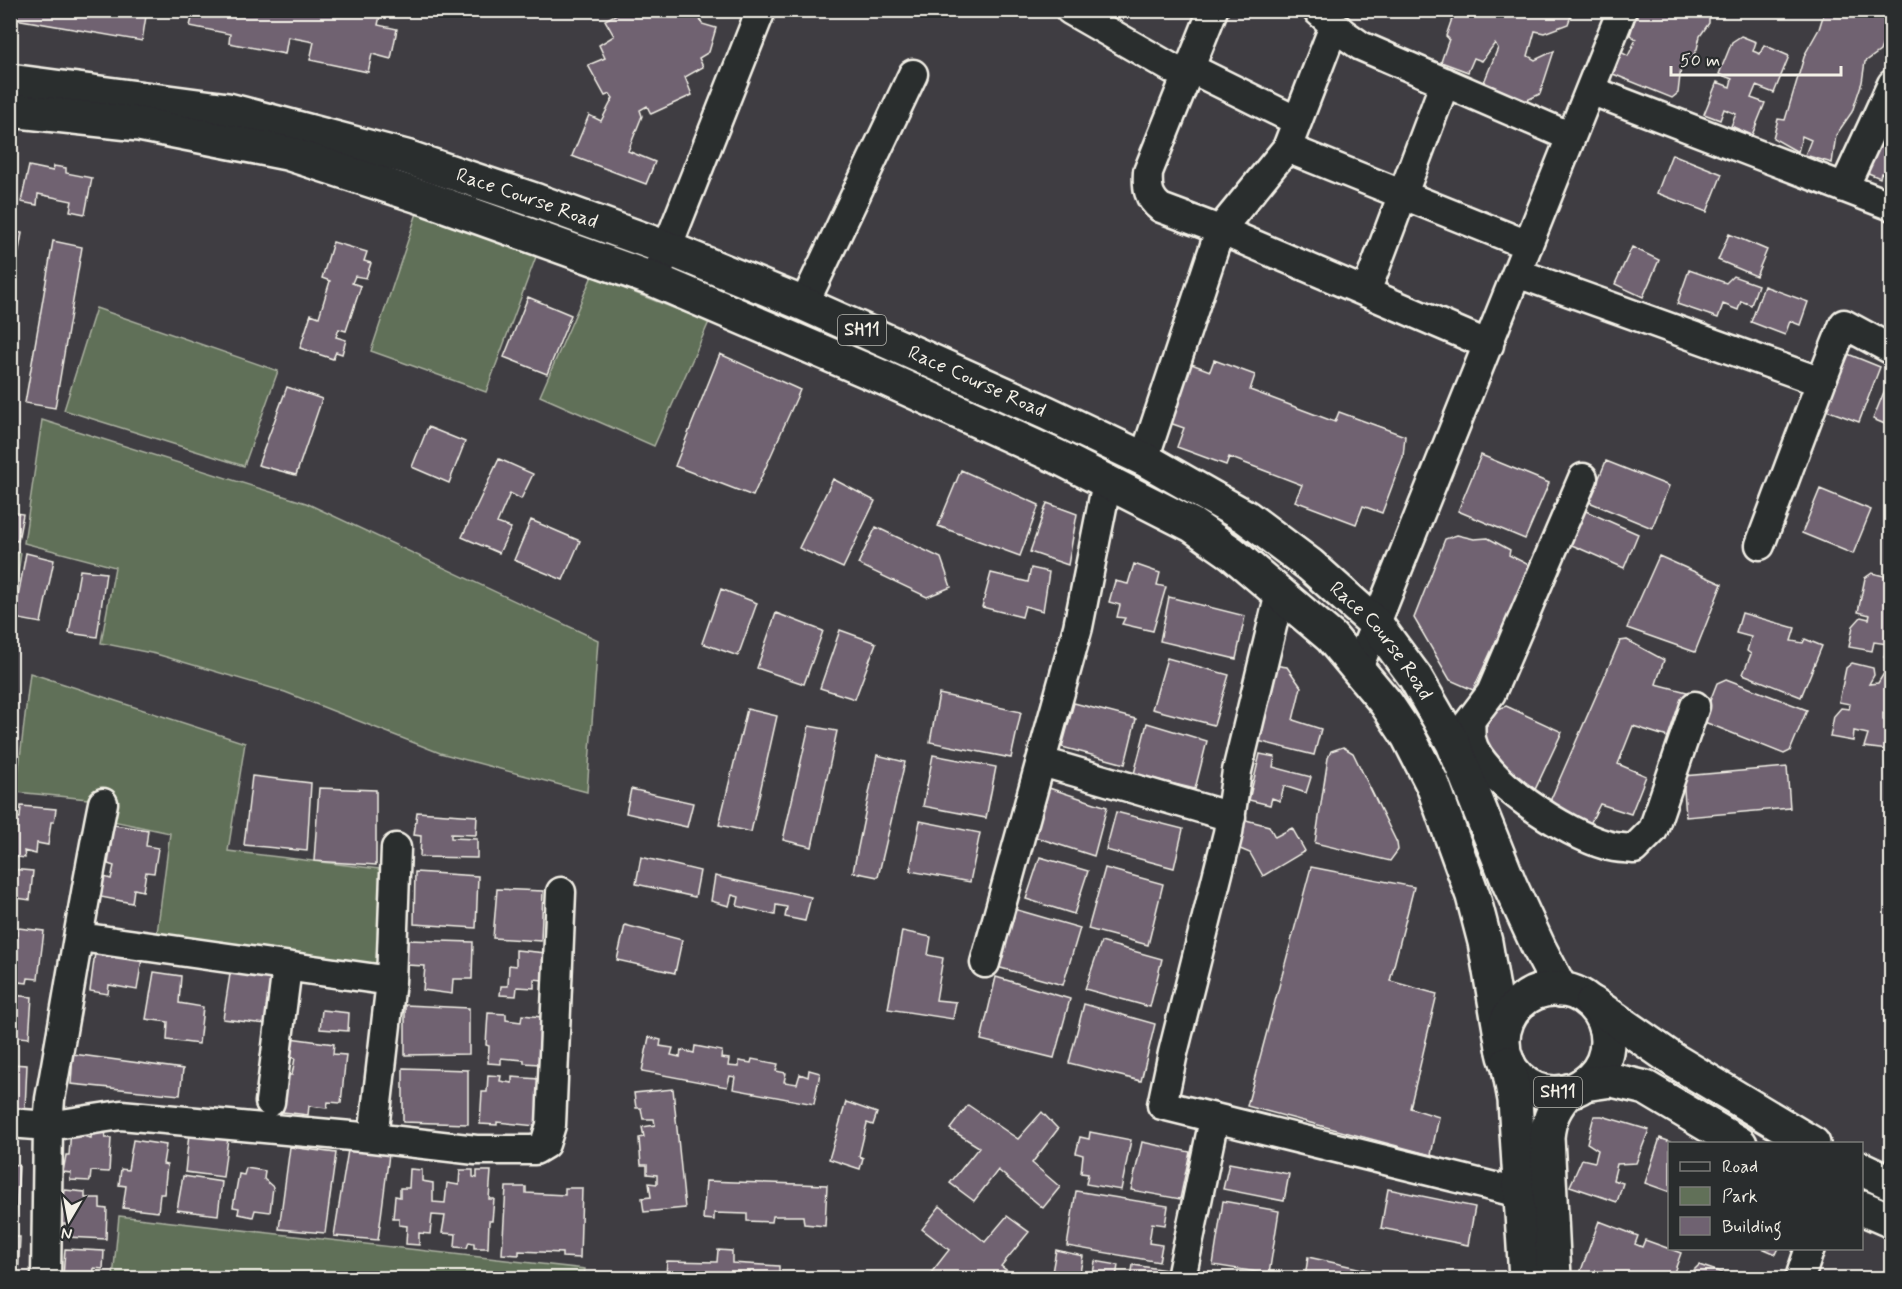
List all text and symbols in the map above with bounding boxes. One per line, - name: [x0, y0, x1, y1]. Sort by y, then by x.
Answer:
- scale bar: [1671, 39, 1840, 77]
- text: 50 m: [1680, 49, 1720, 73]
- street label: Race Course Road: [453, 161, 602, 235]
- road number: SH11: [838, 315, 886, 345]
- street label: Race Course Road: [904, 339, 1050, 424]
- street label: Race Course Road: [1324, 575, 1439, 705]
- road number: SH11: [1534, 1077, 1582, 1107]
- legend: [1668, 1142, 1863, 1250]
- text: Road: [1722, 1155, 1758, 1179]
- text: Park: [1722, 1185, 1758, 1209]
- north arrow: [39, 1190, 99, 1250]
- text: Building: [1722, 1215, 1782, 1241]
- text: N: [60, 1222, 74, 1245]

